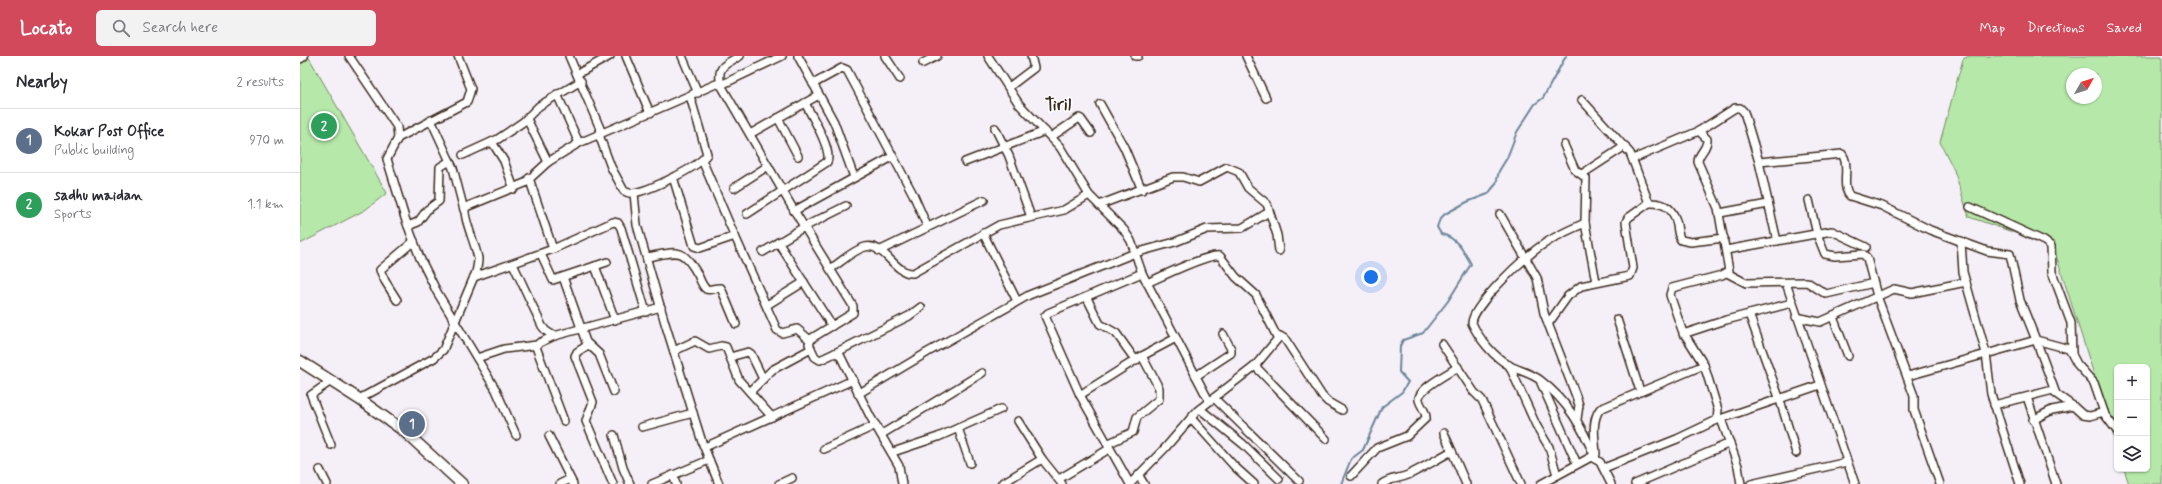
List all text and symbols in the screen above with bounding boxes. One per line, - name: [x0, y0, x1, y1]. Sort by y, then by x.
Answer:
- search box: [96, 10, 376, 46]
- text: Locato: [20, 16, 72, 41]
- icon: search: [110, 17, 132, 39]
- text: Search here: [142, 18, 218, 38]
- text: Map: [1979, 19, 2005, 37]
- text: Directions: [2027, 19, 2085, 37]
- text: Saved: [2107, 19, 2142, 37]
- north arrow: [2066, 68, 2102, 104]
- text: Nearby: [16, 71, 68, 93]
- text: 2 results: [237, 74, 284, 91]
- district label: Tiril: [1045, 94, 1072, 116]
- pin: 2: [311, 111, 337, 141]
- text: Kokar Post Office: [54, 122, 164, 142]
- text: 1: [26, 132, 32, 149]
- text: 970 m: [249, 132, 284, 149]
- text: Public building: [54, 142, 134, 159]
- text: sadhu maidan: [54, 186, 143, 206]
- text: 2: [26, 196, 32, 213]
- text: 1.1 km: [247, 196, 284, 213]
- text: Sports: [54, 206, 92, 223]
- your location: [1361, 267, 1381, 287]
- map controls: [2114, 364, 2150, 472]
- button: +: [2114, 364, 2150, 400]
- button: −: [2114, 400, 2150, 436]
- pin: 1: [399, 409, 425, 439]
- button: layers: [2114, 436, 2150, 472]

